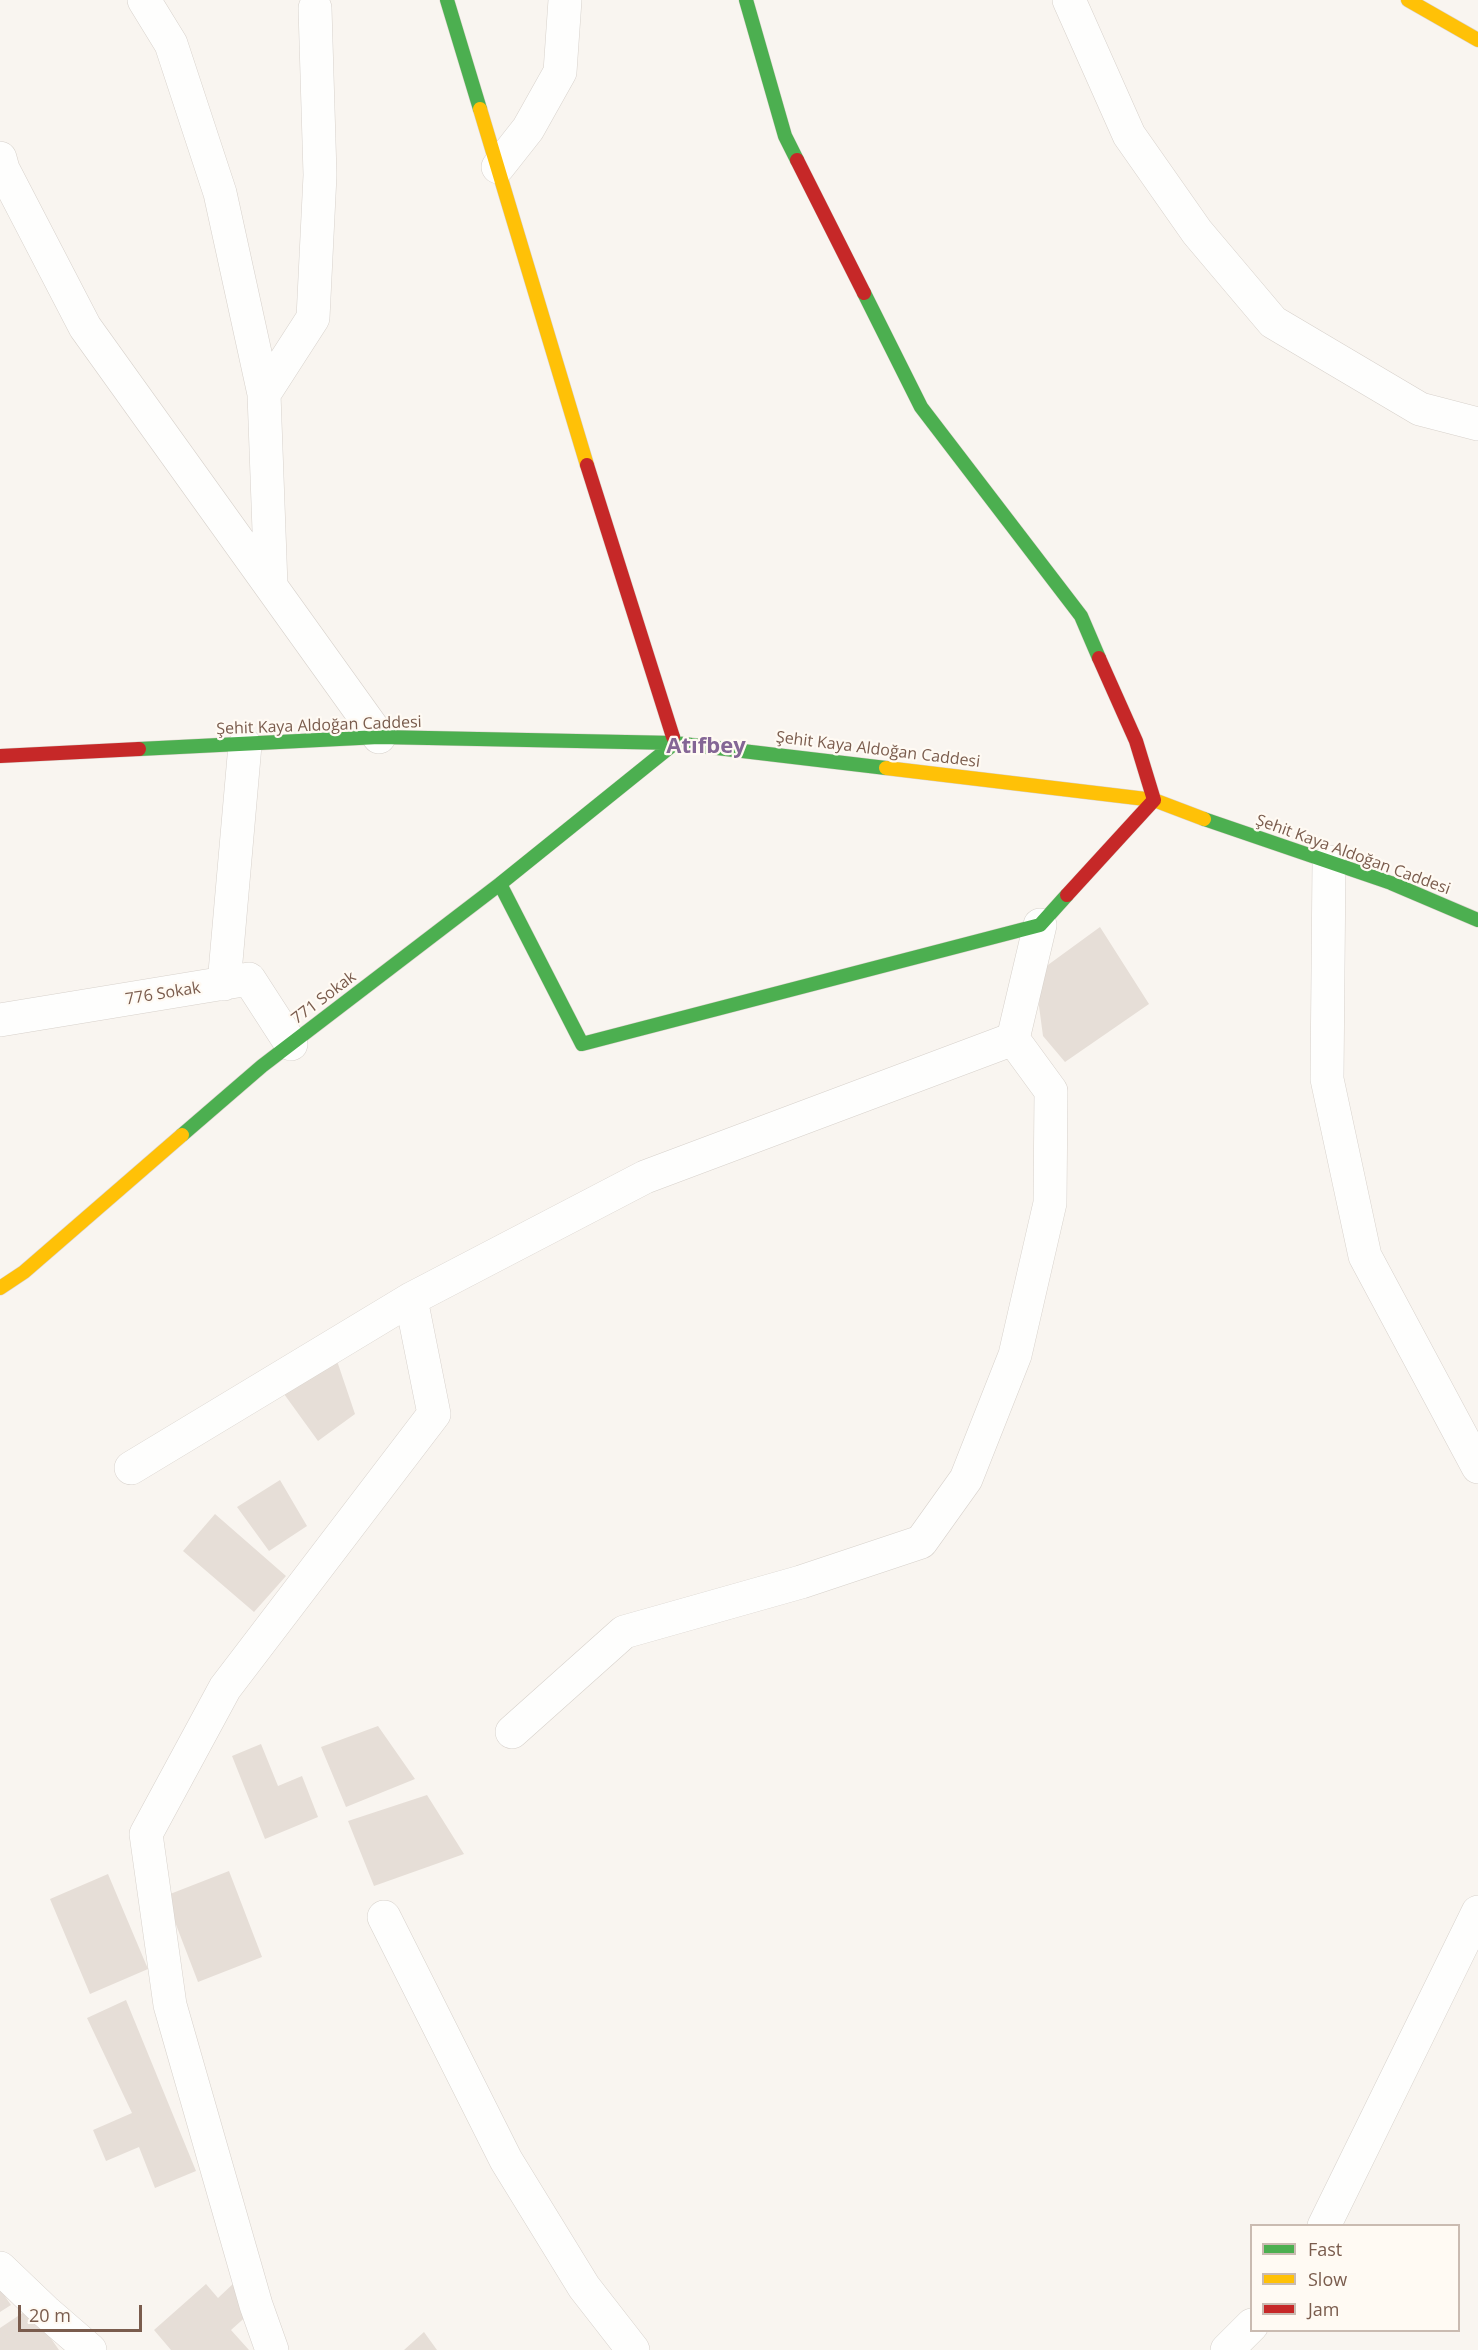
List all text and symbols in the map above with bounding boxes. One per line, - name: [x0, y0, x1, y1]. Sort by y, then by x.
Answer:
- street label: Şehit Kaya Aldoğan Caddesi: [216, 713, 422, 739]
- street label: Şehit Kaya Aldoğan Caddesi: [775, 728, 981, 772]
- district label: Atıfbey: [666, 734, 746, 760]
- street label: Şehit Kaya Aldoğan Caddesi: [1253, 811, 1453, 899]
- street label: 771 Sokak: [288, 968, 360, 1028]
- street label: 776 Sokak: [124, 979, 202, 1009]
- legend: [1250, 2224, 1460, 2332]
- text: Fast: [1308, 2237, 1342, 2261]
- text: Slow: [1308, 2267, 1347, 2291]
- scale bar: [21, 2293, 146, 2331]
- text: Jam: [1308, 2297, 1340, 2321]
- text: 20 m: [29, 2303, 71, 2327]

